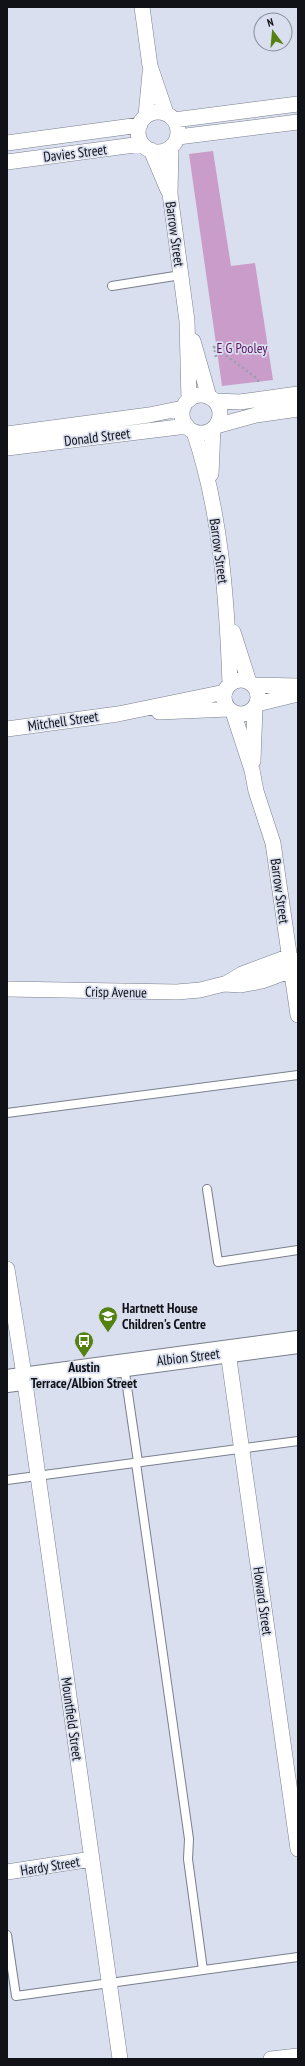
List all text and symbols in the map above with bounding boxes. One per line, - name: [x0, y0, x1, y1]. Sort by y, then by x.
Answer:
- north arrow: [253, 12, 293, 52]
- text: N: [265, 15, 275, 30]
- street label: Davies Street: [42, 140, 108, 166]
- street label: Barrow Street: [162, 200, 189, 268]
- park label: E G Pooley: [217, 339, 268, 357]
- street label: Donald Street: [63, 424, 131, 450]
- street label: Barrow Street: [206, 517, 233, 585]
- street label: Mitchell Street: [27, 707, 100, 735]
- street label: Barrow Street: [267, 857, 294, 925]
- street label: Crisp Avenue: [85, 982, 147, 1002]
- place label: Hartnett House Children's Centre: [122, 1299, 206, 1333]
- school or university icon: Hartnett House Children's Centre: [97, 1305, 119, 1333]
- bus stop icon: Austin Terrace/Albion Street: [73, 1330, 95, 1358]
- street label: Albion Street: [156, 1344, 221, 1370]
- place label: Austin Terrace/Albion Street: [31, 1358, 137, 1392]
- street label: Howard Street: [249, 1566, 277, 1637]
- street label: Mountfield Street: [57, 1676, 87, 1762]
- street label: Hardy Street: [19, 1852, 81, 1880]

